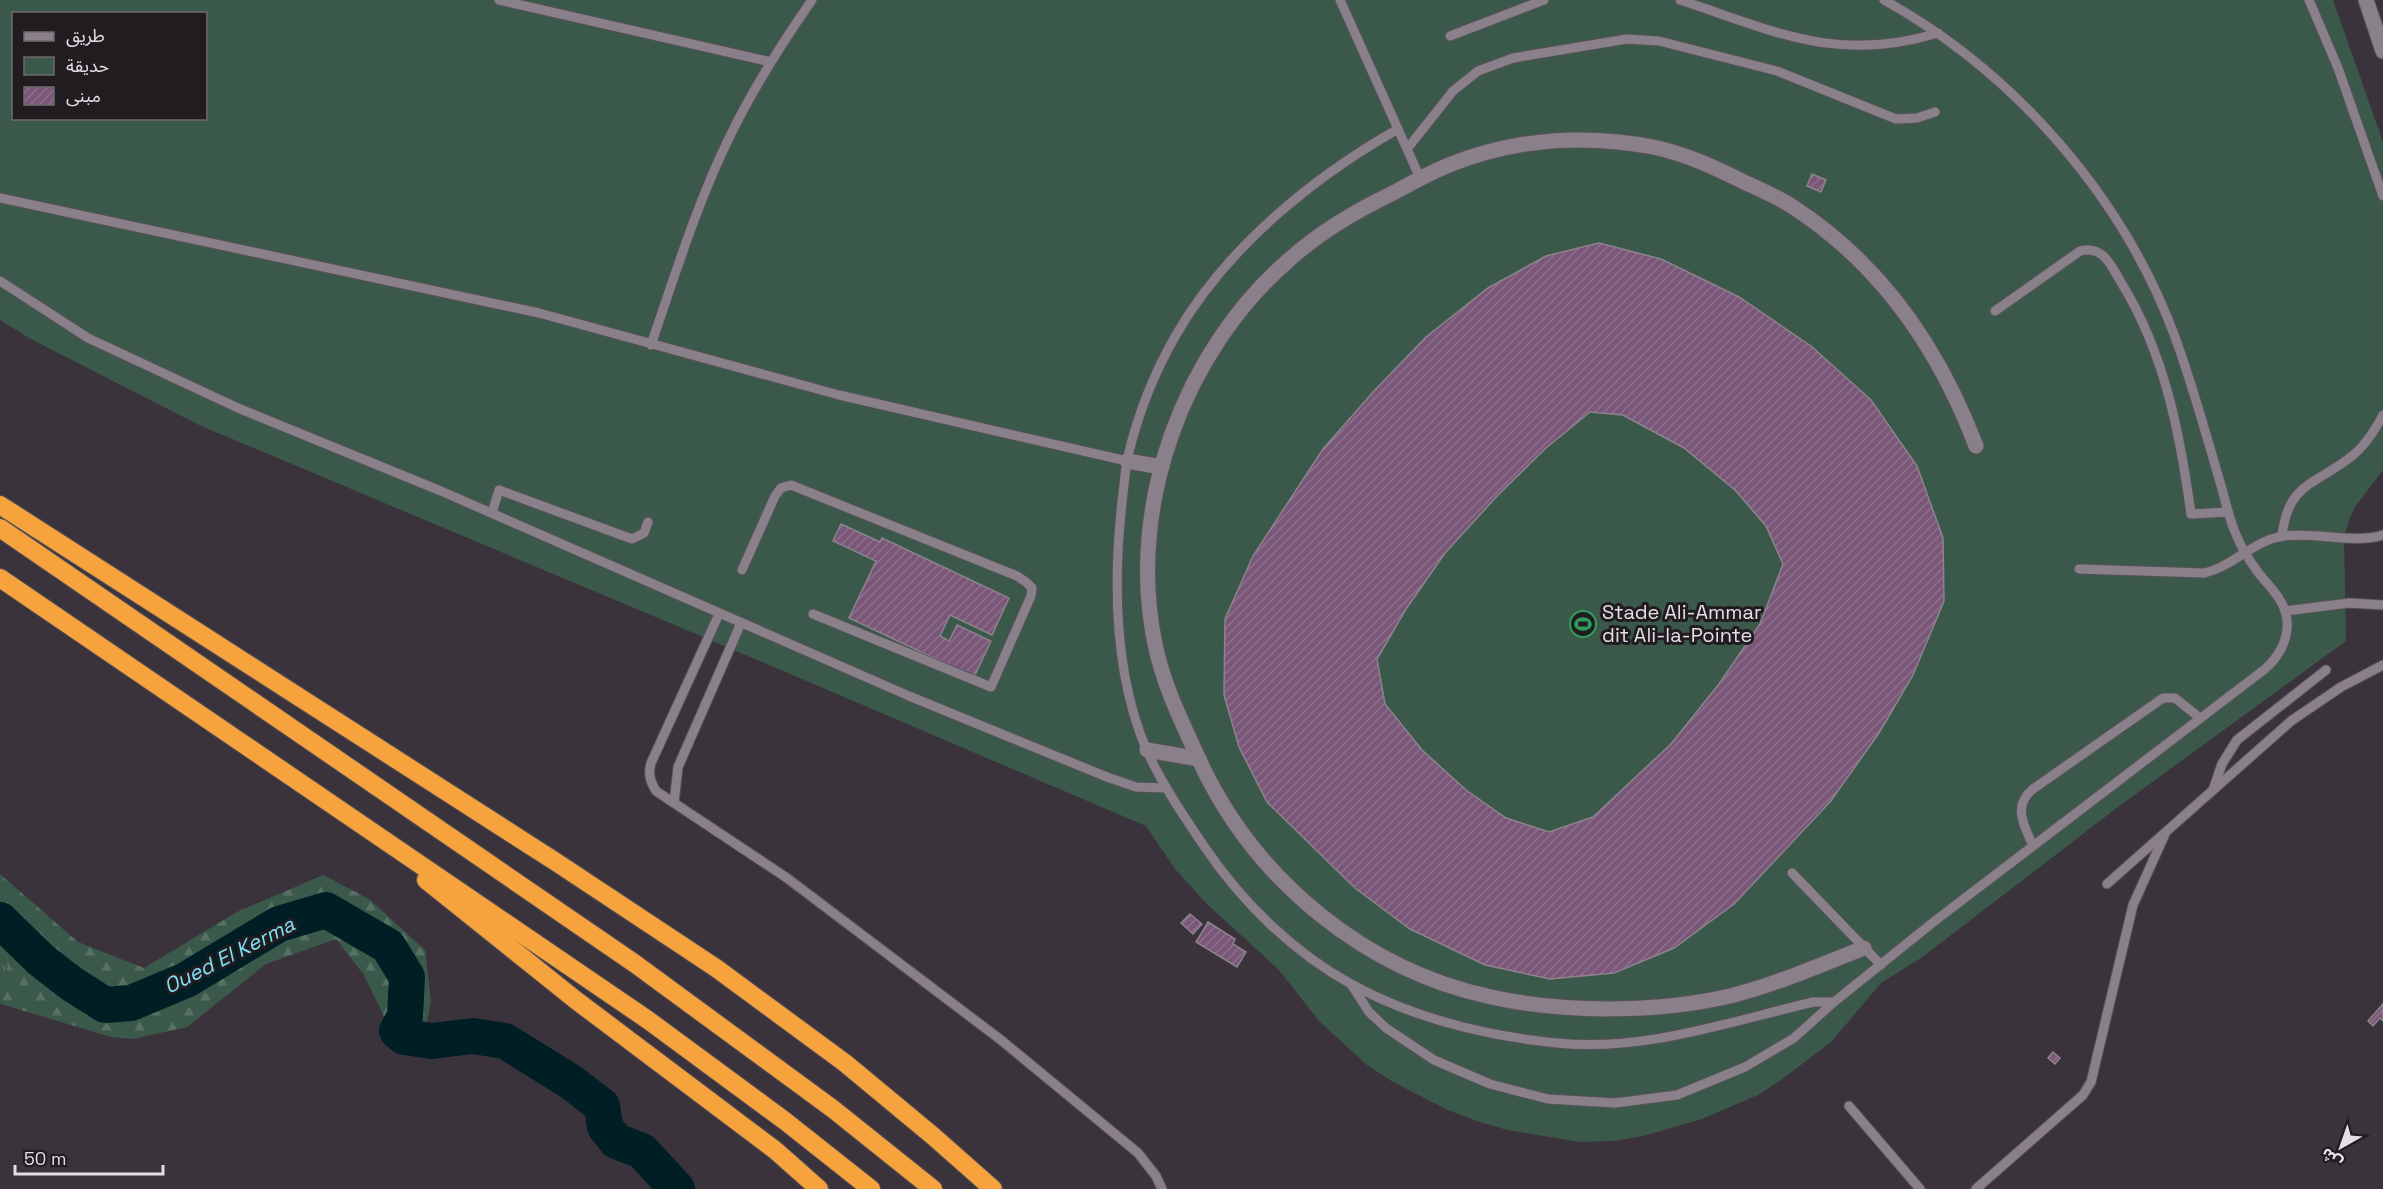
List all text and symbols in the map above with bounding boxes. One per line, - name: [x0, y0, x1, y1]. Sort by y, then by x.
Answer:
- legend: [12, 12, 207, 120]
- text: طريق: [66, 24, 105, 47]
- text: حديقة: [66, 54, 109, 77]
- text: مبنى: [66, 84, 101, 107]
- place label: Stade Ali-Ammar dit Ali-la-Pointe: [1602, 599, 1762, 648]
- sports icon: Stade Ali-Ammar dit Ali-la-Pointe: [1568, 609, 1598, 639]
- water label: Oued El Kerma: [159, 910, 300, 1000]
- north arrow: [2311, 1117, 2371, 1177]
- scale bar: [15, 1138, 164, 1176]
- text: ش: [2316, 1143, 2347, 1173]
- text: 50 m: [24, 1147, 66, 1170]

